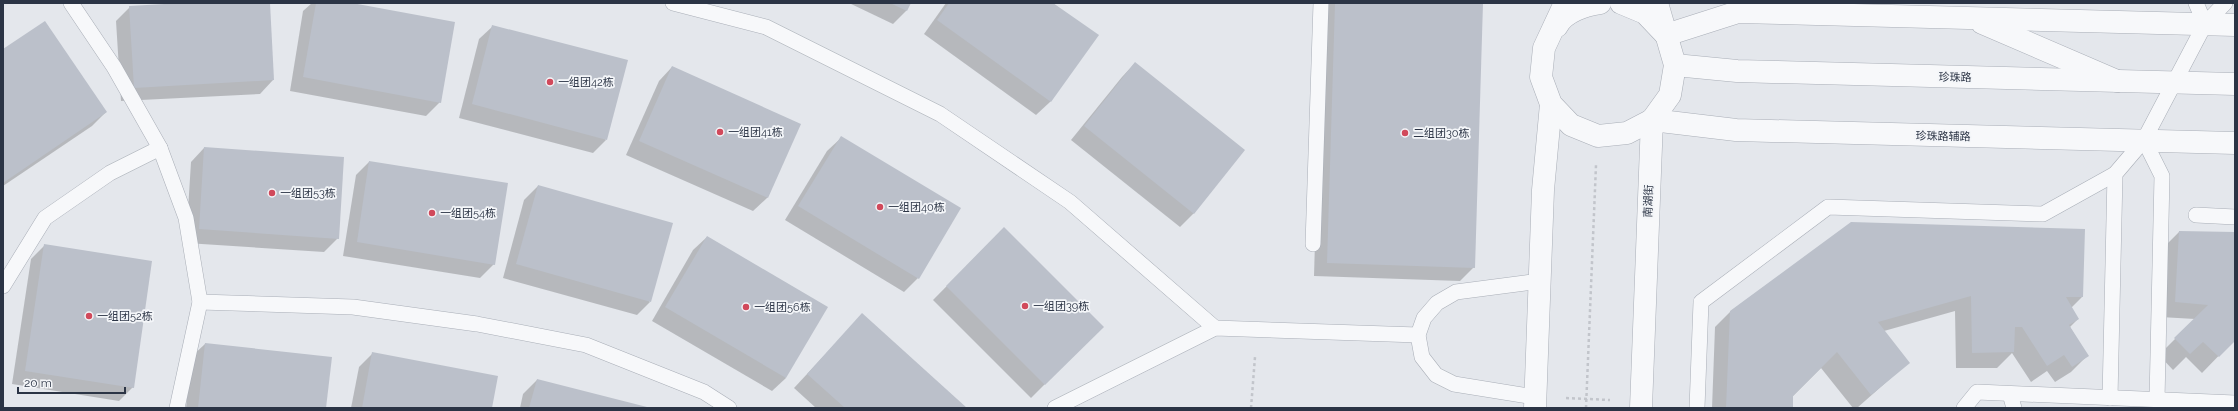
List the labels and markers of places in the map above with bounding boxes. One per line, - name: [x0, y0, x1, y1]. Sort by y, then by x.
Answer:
- place label: 一组团42栋: [558, 76, 614, 89]
- marker: 一组团42栋: [545, 77, 555, 87]
- place label: 一组团41栋: [728, 126, 783, 139]
- marker: 一组团41栋: [715, 127, 725, 137]
- place label: 二组团30栋: [1413, 127, 1470, 140]
- marker: 二组团30栋: [1400, 128, 1410, 138]
- place label: 一组团53栋: [280, 187, 336, 200]
- marker: 一组团53栋: [267, 188, 277, 198]
- place label: 一组团40栋: [888, 201, 945, 214]
- marker: 一组团40栋: [875, 202, 885, 212]
- place label: 一组团54栋: [440, 207, 496, 220]
- marker: 一组团54栋: [427, 208, 437, 218]
- place label: 一组团39栋: [1033, 300, 1089, 313]
- place label: 一组团56栋: [754, 301, 811, 314]
- marker: 一组团39栋: [1020, 301, 1030, 311]
- marker: 一组团56栋: [741, 302, 751, 312]
- place label: 一组团52栋: [97, 310, 153, 323]
- marker: 一组团52栋: [84, 311, 94, 321]

